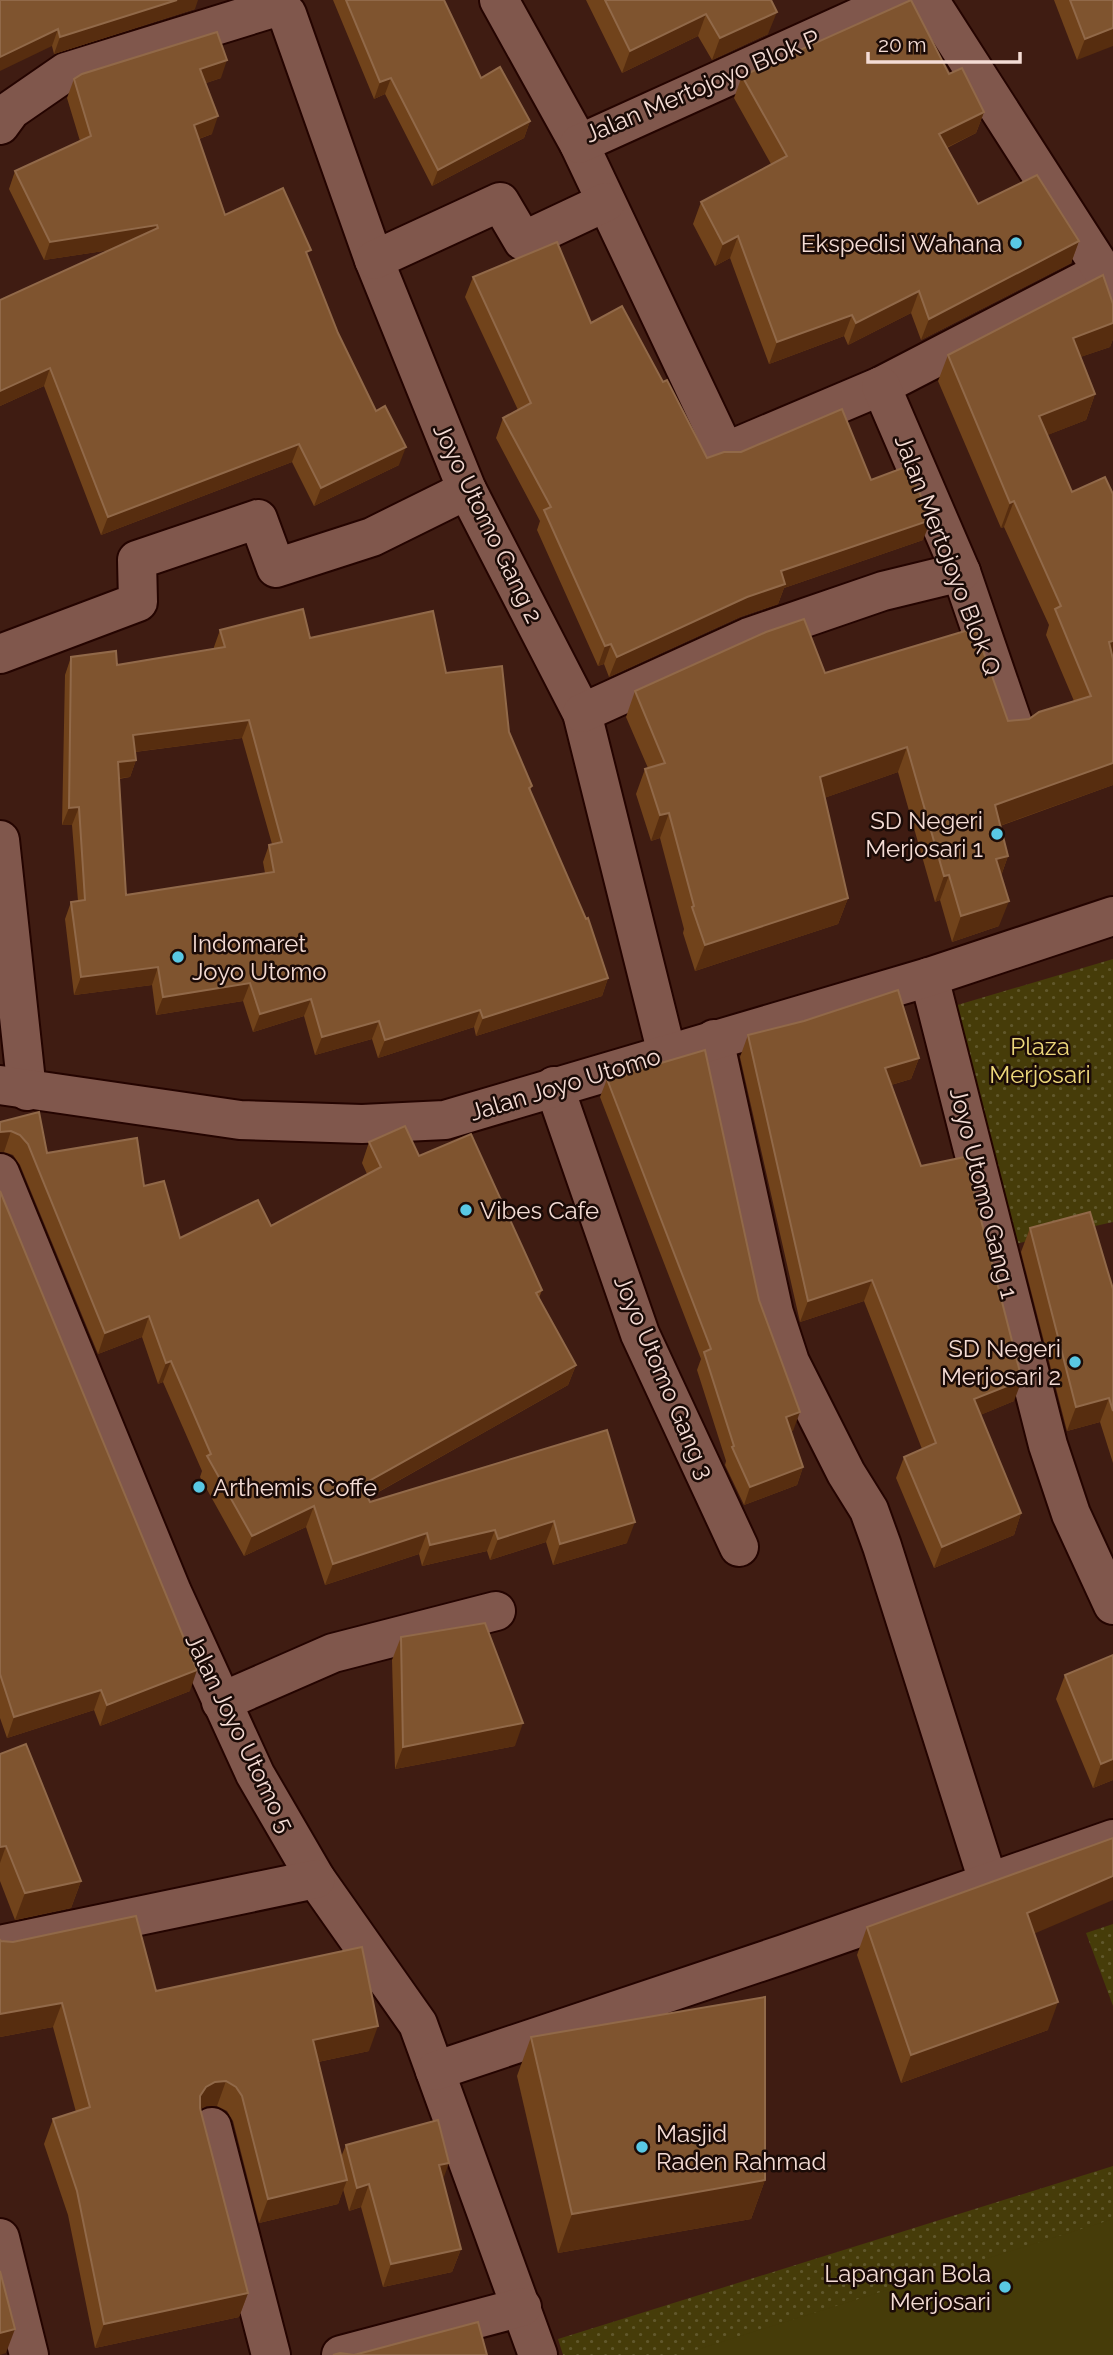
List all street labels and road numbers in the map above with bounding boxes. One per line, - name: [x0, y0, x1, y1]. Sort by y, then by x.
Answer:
- street label: Jalan Mertojoyo Blok P: [580, 23, 824, 149]
- street label: Joyo Utomo Gang 2: [427, 418, 549, 628]
- street label: Jalan Mertojoyo Blok Q: [889, 431, 1007, 679]
- street label: Jalan Joyo Utomo: [466, 1041, 664, 1127]
- street label: Joyo Utomo Gang 1: [944, 1085, 1024, 1301]
- street label: Joyo Utomo Gang 3: [608, 1271, 720, 1483]
- street label: Jalan Joyo Utomo 5: [179, 1629, 301, 1837]

